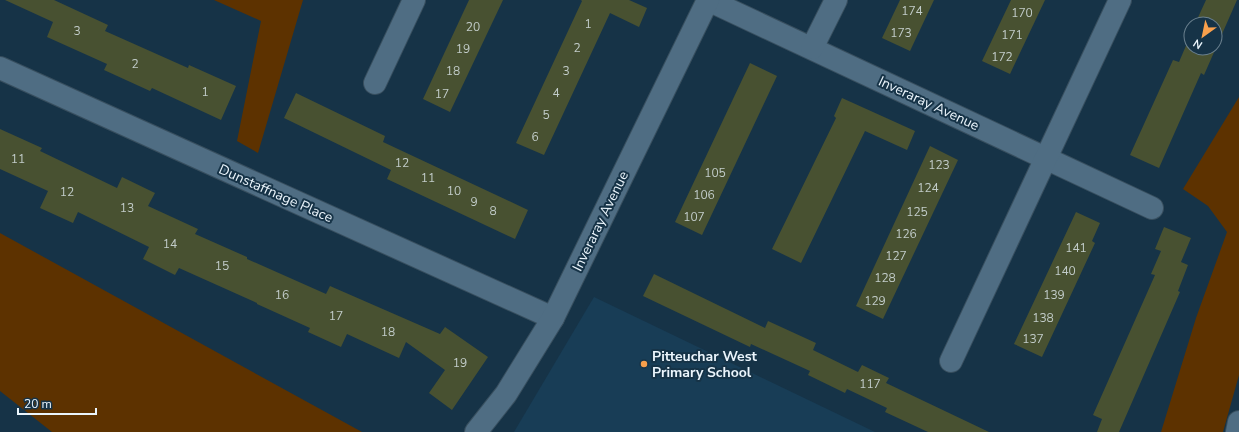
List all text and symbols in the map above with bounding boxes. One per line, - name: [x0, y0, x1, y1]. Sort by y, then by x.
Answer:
- house number: 174: [901, 3, 923, 19]
- house number: 170: [1011, 5, 1033, 21]
- house number: 1: [584, 16, 592, 32]
- north arrow: [1183, 16, 1223, 56]
- house number: 20: [466, 19, 480, 35]
- house number: 3: [73, 23, 81, 39]
- house number: 173: [890, 25, 912, 41]
- house number: 171: [1001, 27, 1023, 43]
- text: N: [1190, 35, 1205, 52]
- house number: 2: [573, 40, 581, 56]
- house number: 19: [456, 41, 470, 57]
- house number: 172: [991, 49, 1013, 65]
- house number: 2: [131, 56, 139, 72]
- house number: 18: [446, 63, 460, 79]
- house number: 3: [562, 63, 570, 79]
- street label: Inveraray Avenue: [875, 72, 982, 135]
- house number: 1: [201, 84, 209, 100]
- house number: 4: [552, 85, 560, 101]
- house number: 17: [435, 86, 449, 102]
- house number: 5: [542, 107, 550, 123]
- house number: 6: [531, 129, 539, 145]
- house number: 11: [11, 151, 25, 167]
- house number: 12: [395, 155, 409, 171]
- house number: 123: [928, 157, 950, 173]
- street label: Dunstaffnage Place: [216, 160, 336, 227]
- house number: 105: [704, 165, 726, 181]
- street label: Inveraray Avenue: [568, 168, 633, 274]
- house number: 11: [421, 170, 435, 186]
- house number: 124: [917, 180, 939, 196]
- house number: 10: [447, 183, 461, 199]
- house number: 12: [60, 184, 74, 200]
- house number: 106: [693, 187, 715, 203]
- house number: 9: [470, 194, 478, 210]
- house number: 13: [120, 200, 134, 216]
- house number: 8: [489, 203, 497, 219]
- house number: 125: [906, 204, 928, 220]
- house number: 107: [683, 209, 705, 225]
- house number: 126: [895, 226, 917, 242]
- house number: 14: [163, 236, 177, 252]
- house number: 141: [1065, 240, 1087, 256]
- house number: 127: [885, 248, 907, 264]
- house number: 15: [215, 258, 229, 274]
- house number: 140: [1054, 263, 1076, 279]
- house number: 128: [874, 270, 896, 286]
- house number: 16: [275, 287, 289, 303]
- house number: 139: [1043, 287, 1065, 303]
- house number: 129: [864, 293, 886, 309]
- house number: 17: [329, 308, 343, 324]
- house number: 138: [1032, 310, 1054, 326]
- house number: 18: [381, 324, 395, 340]
- house number: 137: [1022, 331, 1044, 347]
- place label: Pitteuchar West Primary School: [652, 347, 757, 382]
- house number: 19: [453, 355, 467, 371]
- marker: Pitteuchar West Primary School: [639, 359, 649, 369]
- house number: 117: [859, 376, 881, 392]
- scale bar: [18, 390, 96, 416]
- text: 20 m: [24, 396, 52, 412]

